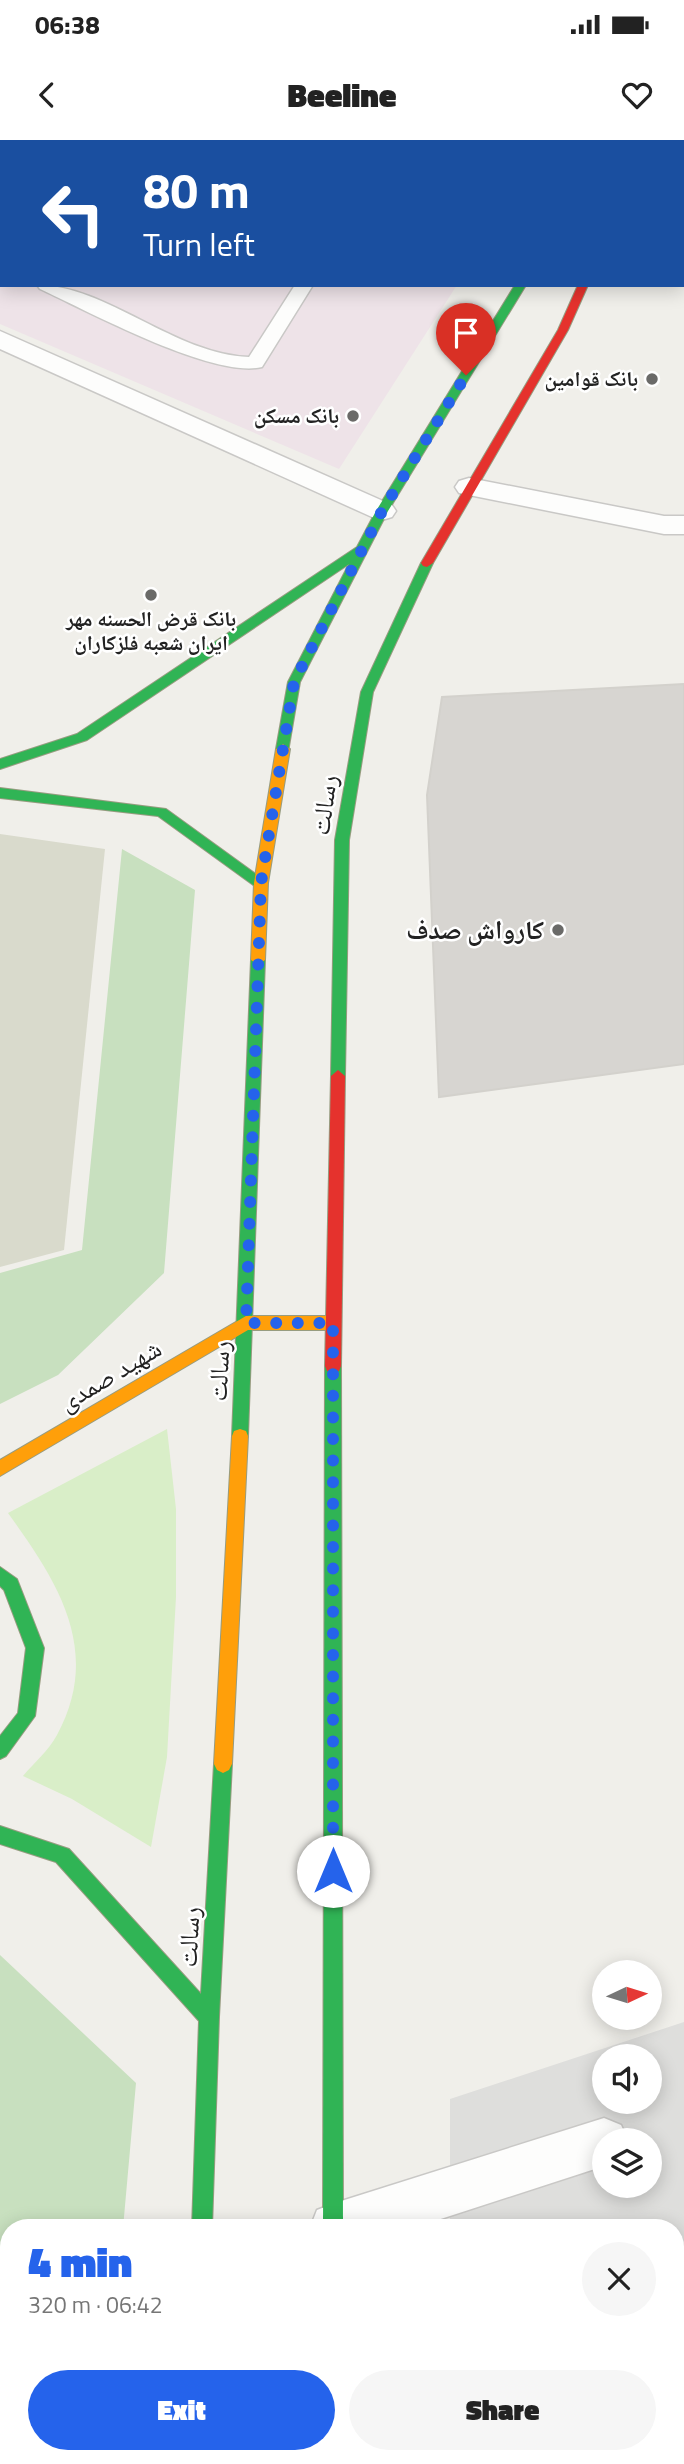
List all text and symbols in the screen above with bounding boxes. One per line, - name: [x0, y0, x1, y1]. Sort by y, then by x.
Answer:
- text: 06:38: [35, 5, 100, 44]
- text: Beeline: [288, 71, 396, 119]
- icon: back: [28, 76, 66, 114]
- icon: heart: [618, 76, 656, 114]
- text: 80 m: [143, 152, 250, 227]
- icon: left: [28, 168, 119, 259]
- text: Turn left: [143, 220, 255, 268]
- pin: [436, 303, 496, 375]
- icon: arrive: [447, 314, 485, 352]
- place label: بانک قوامین: [544, 362, 638, 394]
- marker: بانک قوامین: [644, 371, 660, 387]
- place label: بانک مسکن: [254, 399, 339, 431]
- marker: بانک مسکن: [345, 408, 361, 424]
- marker: بانک قرض الحسنه مهر ایران شعبه فلزکاران: [143, 587, 159, 603]
- place label: بانک قرض الحسنه مهر ایران شعبه فلزکاران: [65, 602, 236, 658]
- street label: رسالت: [300, 772, 347, 838]
- place label: کارواش صدف: [406, 910, 544, 949]
- marker: کارواش صدف: [550, 922, 566, 938]
- street label: شهید صمدی: [51, 1329, 169, 1421]
- street label: رسالت: [197, 1340, 240, 1402]
- position arrow: [296, 1834, 370, 1908]
- street label: رسالت: [167, 1906, 210, 1968]
- north arrow: [592, 1960, 662, 2030]
- map controls: [592, 1960, 662, 2198]
- button: sound: [592, 2044, 662, 2114]
- button: layers: [592, 2128, 662, 2198]
- text: 4 min: [28, 2229, 132, 2293]
- button: close: [582, 2242, 656, 2316]
- text: 320 m · 06:42: [28, 2287, 163, 2322]
- button: Exit: [28, 2370, 335, 2450]
- button: Share: [349, 2370, 656, 2450]

